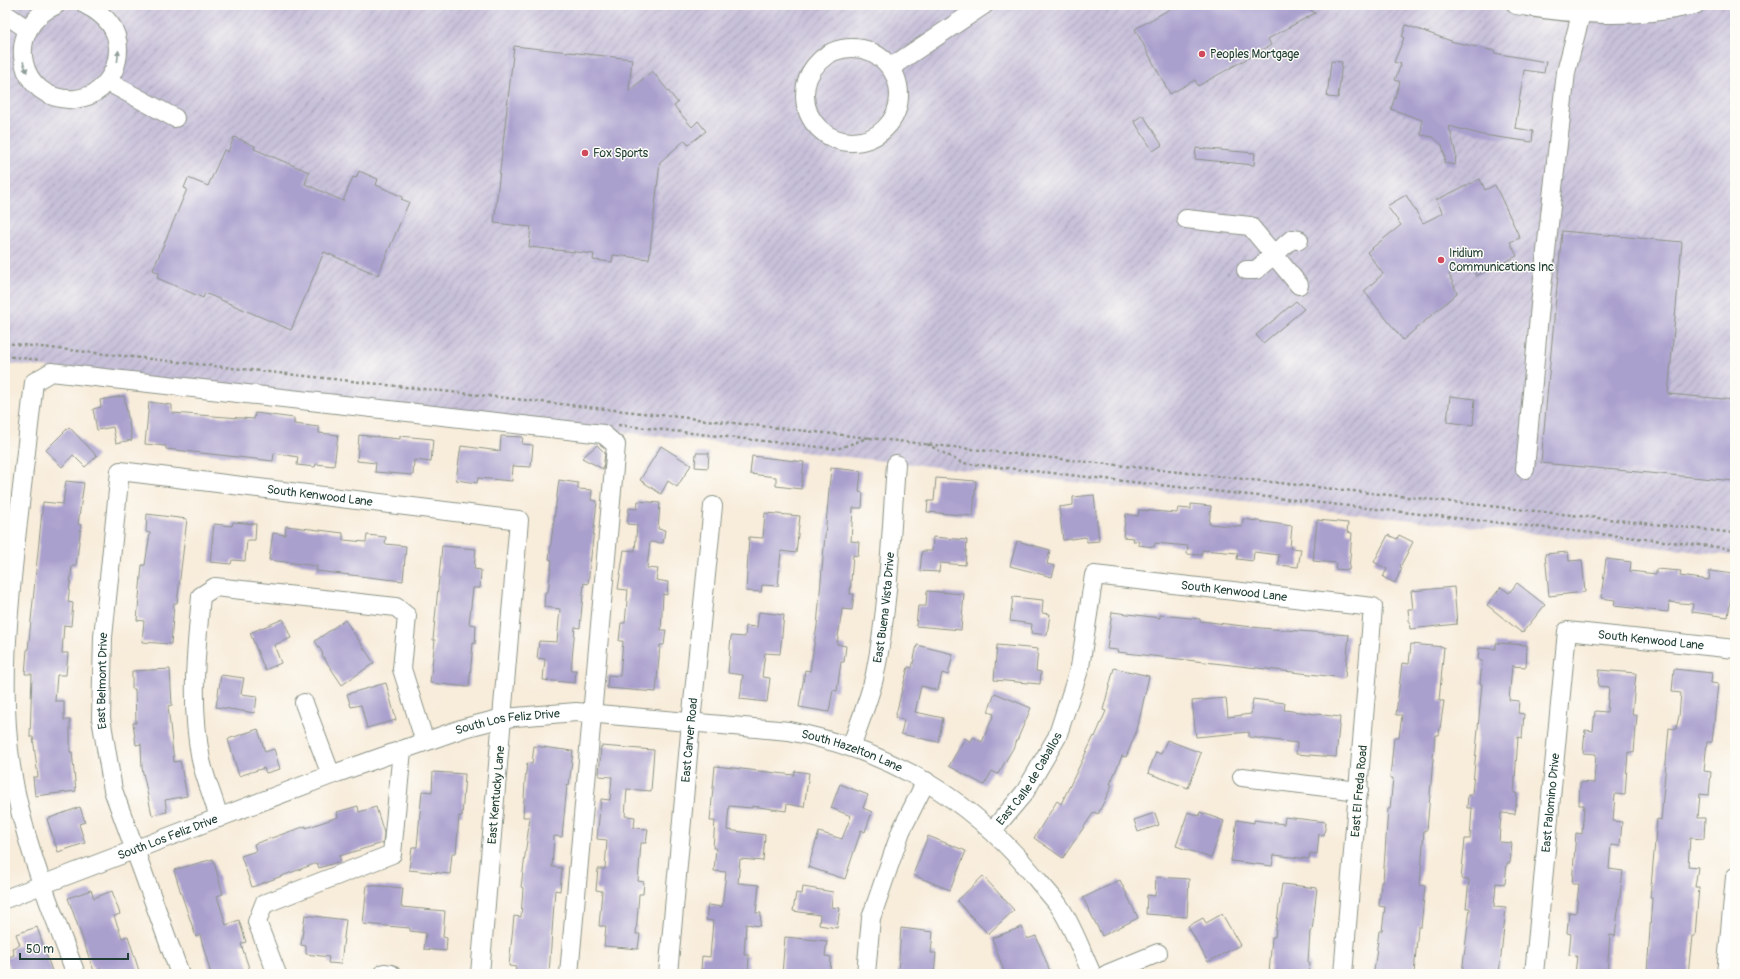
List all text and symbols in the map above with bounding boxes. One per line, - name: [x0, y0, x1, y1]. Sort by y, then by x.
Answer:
- place label: Peoples Mortgage: [1210, 47, 1299, 62]
- marker: Peoples Mortgage: [1197, 49, 1207, 59]
- one-way arrow: [114, 50, 121, 62]
- one-way arrow: [23, 62, 29, 74]
- place label: Fox Sports: [593, 146, 649, 161]
- marker: Fox Sports: [580, 148, 590, 158]
- place label: Iridium Communications Inc: [1449, 246, 1554, 275]
- marker: Iridium Communications Inc: [1436, 255, 1446, 265]
- street label: South Kenwood Lane: [266, 482, 374, 510]
- street label: East Buena Vista Drive: [870, 551, 898, 664]
- street label: South Kenwood Lane: [1180, 578, 1288, 605]
- street label: South Kenwood Lane: [1597, 627, 1705, 654]
- street label: East Belmont Drive: [94, 632, 111, 730]
- street label: East Carver Road: [679, 697, 701, 783]
- street label: South Los Feliz Drive: [453, 706, 561, 739]
- street label: South Hazelton Lane: [800, 727, 905, 776]
- street label: East Calle de Caballos: [993, 730, 1066, 828]
- street label: East El Freda Road: [1348, 744, 1371, 838]
- street label: East Kentucky Lane: [485, 745, 508, 845]
- street label: East Palomino Drive: [1539, 752, 1563, 853]
- street label: South Los Feliz Drive: [116, 812, 220, 863]
- scale bar: [20, 935, 128, 961]
- text: 50 m: [26, 942, 54, 957]

